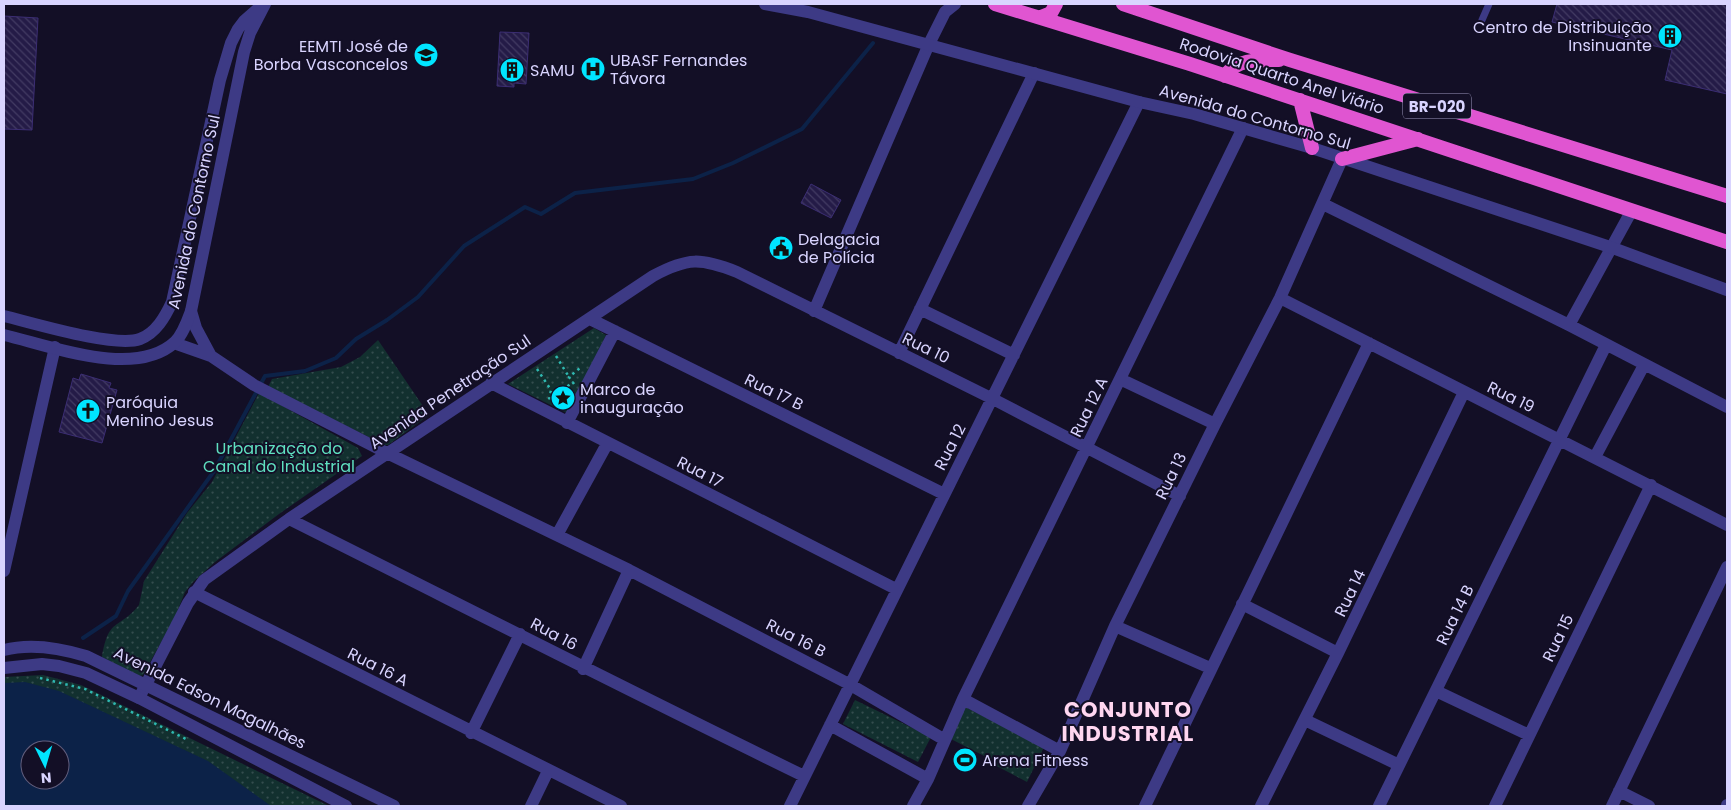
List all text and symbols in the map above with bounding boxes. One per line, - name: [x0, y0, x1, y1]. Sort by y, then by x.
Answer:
- place label: Centro de Distribuição Insinuante: [1473, 16, 1652, 57]
- building icon: Centro de Distribuição Insinuante: [1657, 23, 1683, 49]
- street label: Rodovia Quarto Anel Viário: [1177, 32, 1387, 120]
- place label: EEMTI José de Borba Vasconcelos: [254, 35, 408, 76]
- school or university icon: EEMTI José de Borba Vasconcelos: [413, 42, 439, 68]
- place label: UBASF Fernandes Távora: [610, 49, 747, 90]
- hospital icon: UBASF Fernandes Távora: [580, 56, 606, 82]
- building icon: SAMU: [499, 57, 525, 83]
- place label: SAMU: [530, 59, 575, 82]
- street label: Avenida do Contorno Sul: [1157, 79, 1353, 155]
- road number: BR-020: [1403, 94, 1471, 118]
- street label: Avenida do Contorno Sul: [162, 113, 226, 311]
- place label: Delagacia de Polícia: [798, 228, 880, 269]
- public building icon: Delagacia de Polícia: [768, 235, 794, 261]
- street label: Rua 10: [898, 327, 954, 369]
- street label: Avenida Penetração Sul: [365, 329, 535, 455]
- street label: Rua 17 B: [741, 368, 808, 416]
- street label: Rua 12 A: [1065, 373, 1114, 441]
- street label: Rua 19: [1483, 376, 1539, 418]
- place label: Marco de inauguração: [580, 378, 684, 419]
- place icon: Marco de inauguração: [550, 385, 576, 411]
- place label: Paróquia Menino Jesus: [106, 391, 214, 432]
- church icon: Paróquia Menino Jesus: [75, 398, 101, 424]
- street label: Rua 12: [929, 420, 971, 474]
- park label: Urbanização do Canal do Industrial: [203, 437, 355, 478]
- street label: Rua 13: [1150, 449, 1192, 503]
- street label: Rua 17: [673, 451, 727, 493]
- street label: Rua 14: [1329, 565, 1371, 621]
- street label: Rua 14 B: [1431, 581, 1480, 649]
- street label: Rua 15: [1537, 610, 1579, 666]
- street label: Rua 16: [526, 612, 582, 656]
- street label: Rua 16 B: [762, 613, 830, 663]
- street label: Avenida Edson Magalhães: [110, 641, 310, 755]
- street label: Rua 16 A: [344, 642, 413, 692]
- district label: CONJUNTO INDUSTRIAL: [1062, 695, 1194, 748]
- north arrow: [20, 740, 70, 790]
- sports icon: Arena Fitness: [952, 747, 978, 773]
- place label: Arena Fitness: [982, 749, 1089, 772]
- text: N: [40, 768, 52, 788]

